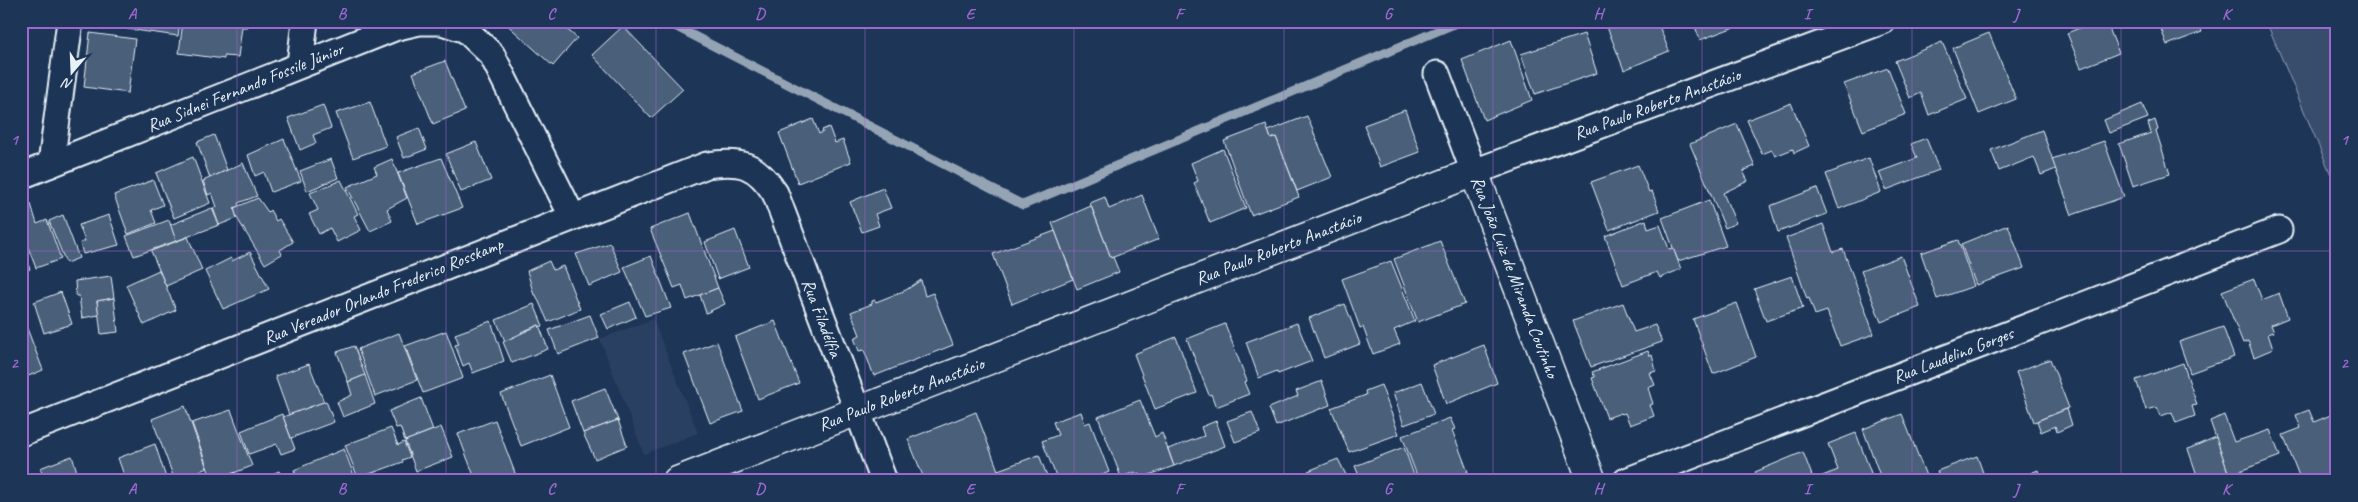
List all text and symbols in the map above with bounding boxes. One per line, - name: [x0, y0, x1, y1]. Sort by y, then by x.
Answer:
- text: A: [128, 4, 138, 24]
- text: B: [338, 4, 348, 24]
- text: C: [547, 4, 557, 24]
- text: D: [755, 4, 766, 24]
- text: E: [966, 4, 977, 24]
- text: F: [1175, 4, 1186, 24]
- text: G: [1384, 4, 1394, 24]
- text: H: [1593, 4, 1605, 24]
- text: I: [1804, 4, 1814, 24]
- text: J: [2012, 4, 2021, 24]
- text: K: [2222, 4, 2234, 24]
- street label: Rua Sidnei Fernando Fossile Júnior: [144, 37, 348, 137]
- north arrow: [48, 48, 98, 98]
- street label: Rua Paulo Roberto Anastácio: [1571, 63, 1745, 144]
- text: N: [59, 74, 75, 93]
- text: 1: [10, 130, 19, 150]
- text: 1: [2340, 130, 2349, 150]
- street label: Rua João Luiz de Miranda Coutinho: [1466, 173, 1564, 382]
- street label: Rua Paulo Roberto Anastácio: [1192, 206, 1365, 290]
- street label: Rua Vereador Orlando Frederico Rosskamp: [260, 232, 507, 349]
- street label: Rua Filadélfia: [797, 276, 847, 361]
- street label: Rua Laudelino Gorges: [1890, 321, 2018, 388]
- street label: Rua Paulo Roberto Anastácio: [815, 352, 988, 436]
- text: 2: [10, 353, 19, 373]
- text: 2: [2340, 353, 2349, 373]
- text: A: [128, 479, 138, 499]
- text: B: [338, 479, 348, 499]
- text: C: [547, 479, 557, 499]
- text: D: [755, 479, 766, 499]
- text: E: [966, 479, 977, 499]
- text: F: [1175, 479, 1186, 499]
- text: G: [1384, 479, 1394, 499]
- text: H: [1593, 479, 1605, 499]
- text: I: [1804, 479, 1814, 499]
- text: J: [2012, 479, 2021, 499]
- text: K: [2222, 479, 2234, 499]

